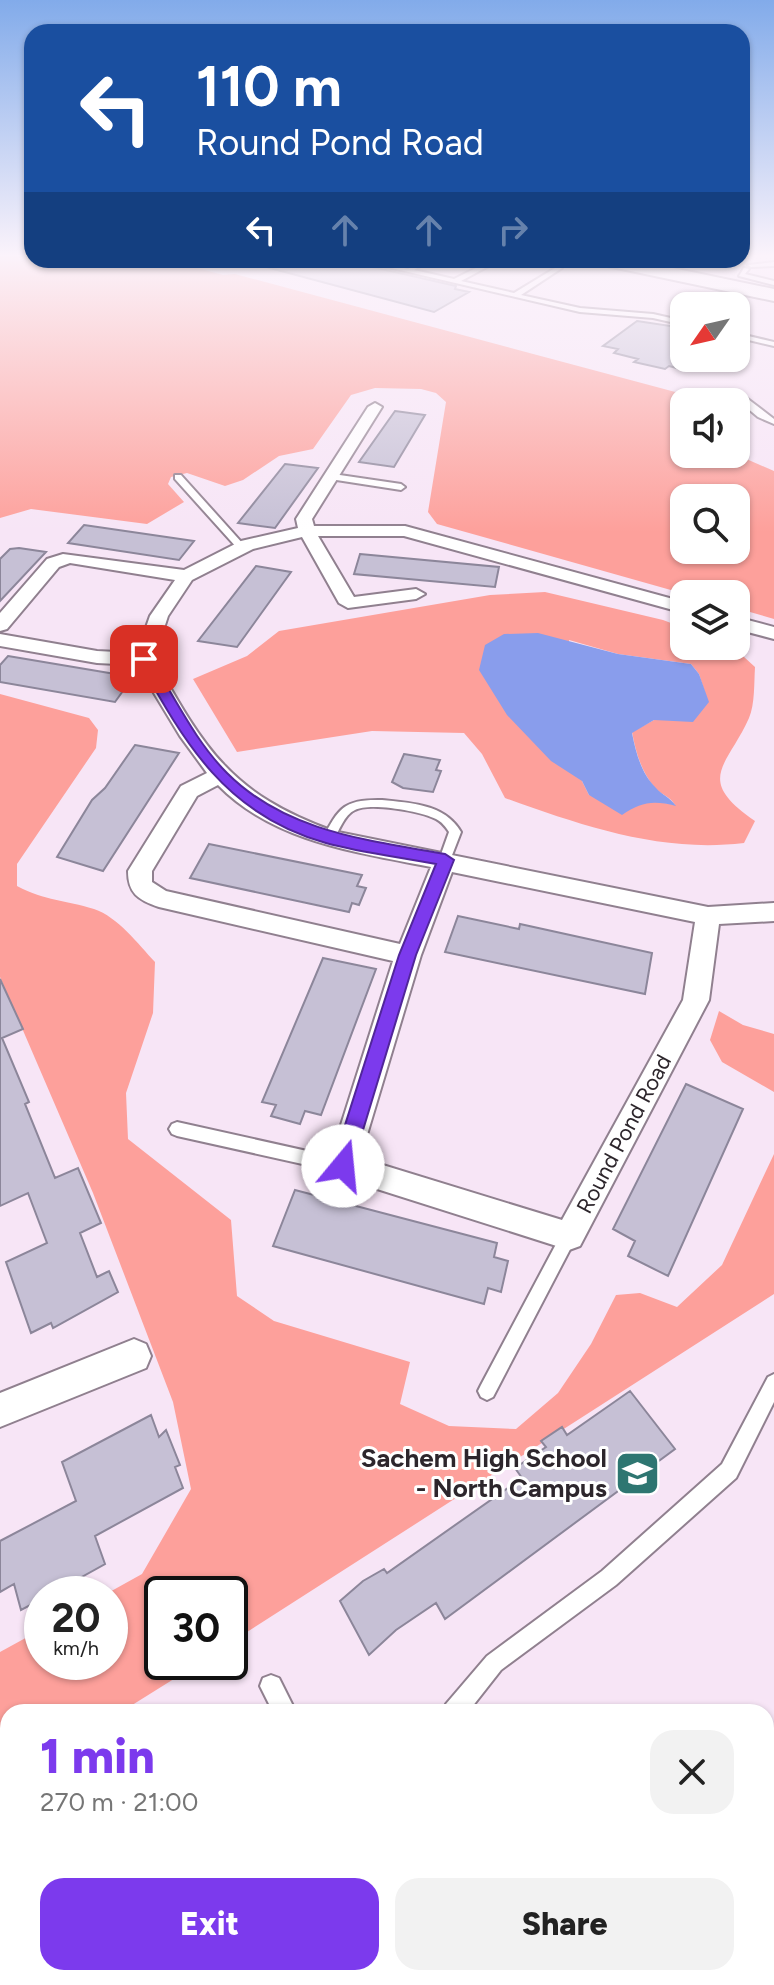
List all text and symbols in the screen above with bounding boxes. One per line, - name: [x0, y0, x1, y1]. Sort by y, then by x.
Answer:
- text: 110 m: [196, 53, 342, 120]
- icon: left: [64, 56, 168, 160]
- text: Round Pond Road: [196, 121, 484, 164]
- icon: left: [239, 208, 283, 252]
- icon: ahead: [323, 208, 367, 252]
- icon: ahead: [407, 208, 451, 252]
- icon: right: [491, 208, 535, 252]
- north arrow: [670, 292, 750, 372]
- map controls: [670, 292, 750, 660]
- button: sound: [670, 388, 750, 468]
- button: search: [670, 484, 750, 564]
- button: layers: [670, 580, 750, 660]
- pin: [110, 625, 178, 693]
- icon: arrive: [122, 637, 166, 681]
- street label: Round Pond Road: [571, 1050, 677, 1218]
- position arrow: [301, 1124, 385, 1208]
- place label: Sachem High School - North Campus: [361, 1442, 607, 1504]
- school or university icon: Sachem High School - North Campus: [614, 1449, 662, 1497]
- speed limit sign: 30: [144, 1576, 248, 1680]
- text: 20: [51, 1594, 101, 1642]
- text: km/h: [53, 1636, 99, 1660]
- text: 1 min: [40, 1727, 155, 1785]
- button: close: [650, 1730, 734, 1814]
- text: 270 m · 21:00: [40, 1786, 198, 1818]
- button: Exit: [40, 1878, 379, 1970]
- button: Share: [395, 1878, 734, 1970]

